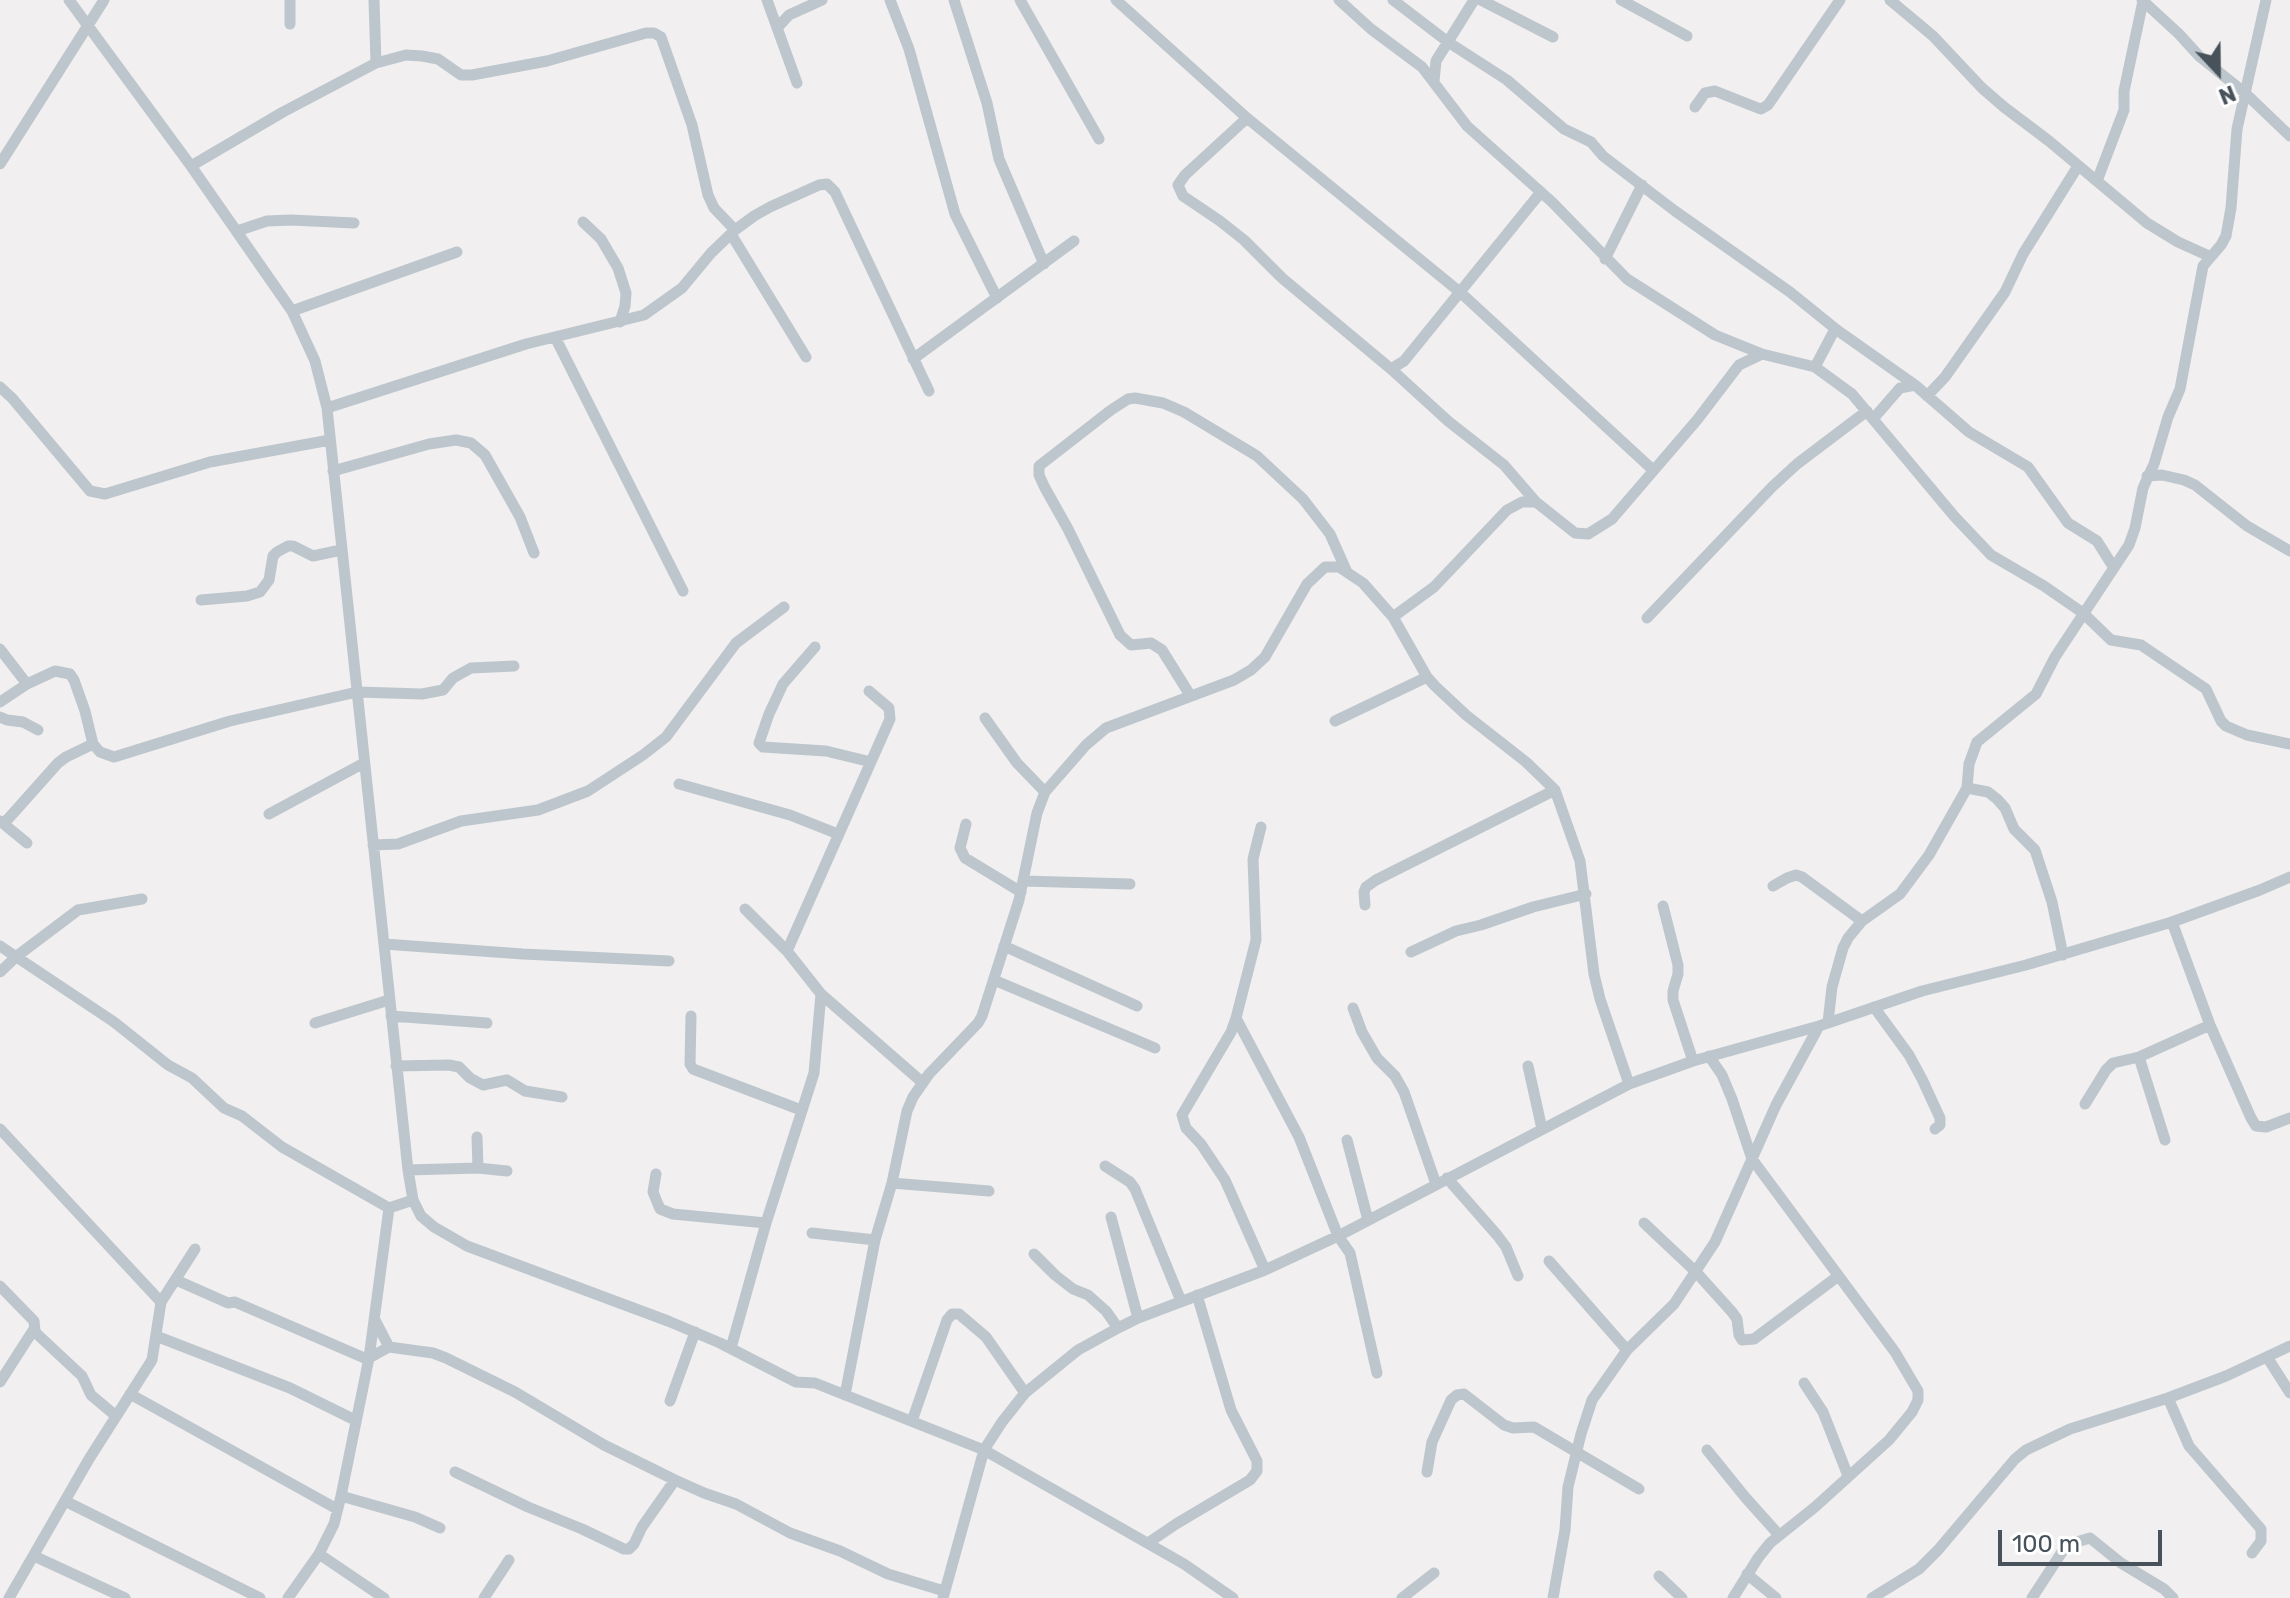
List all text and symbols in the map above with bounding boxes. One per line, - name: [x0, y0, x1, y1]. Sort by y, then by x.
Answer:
- north arrow: [2178, 32, 2258, 112]
- text: N: [2215, 79, 2240, 110]
- scale bar: [2002, 1514, 2166, 1564]
- text: 100 m: [2012, 1530, 2080, 1558]

